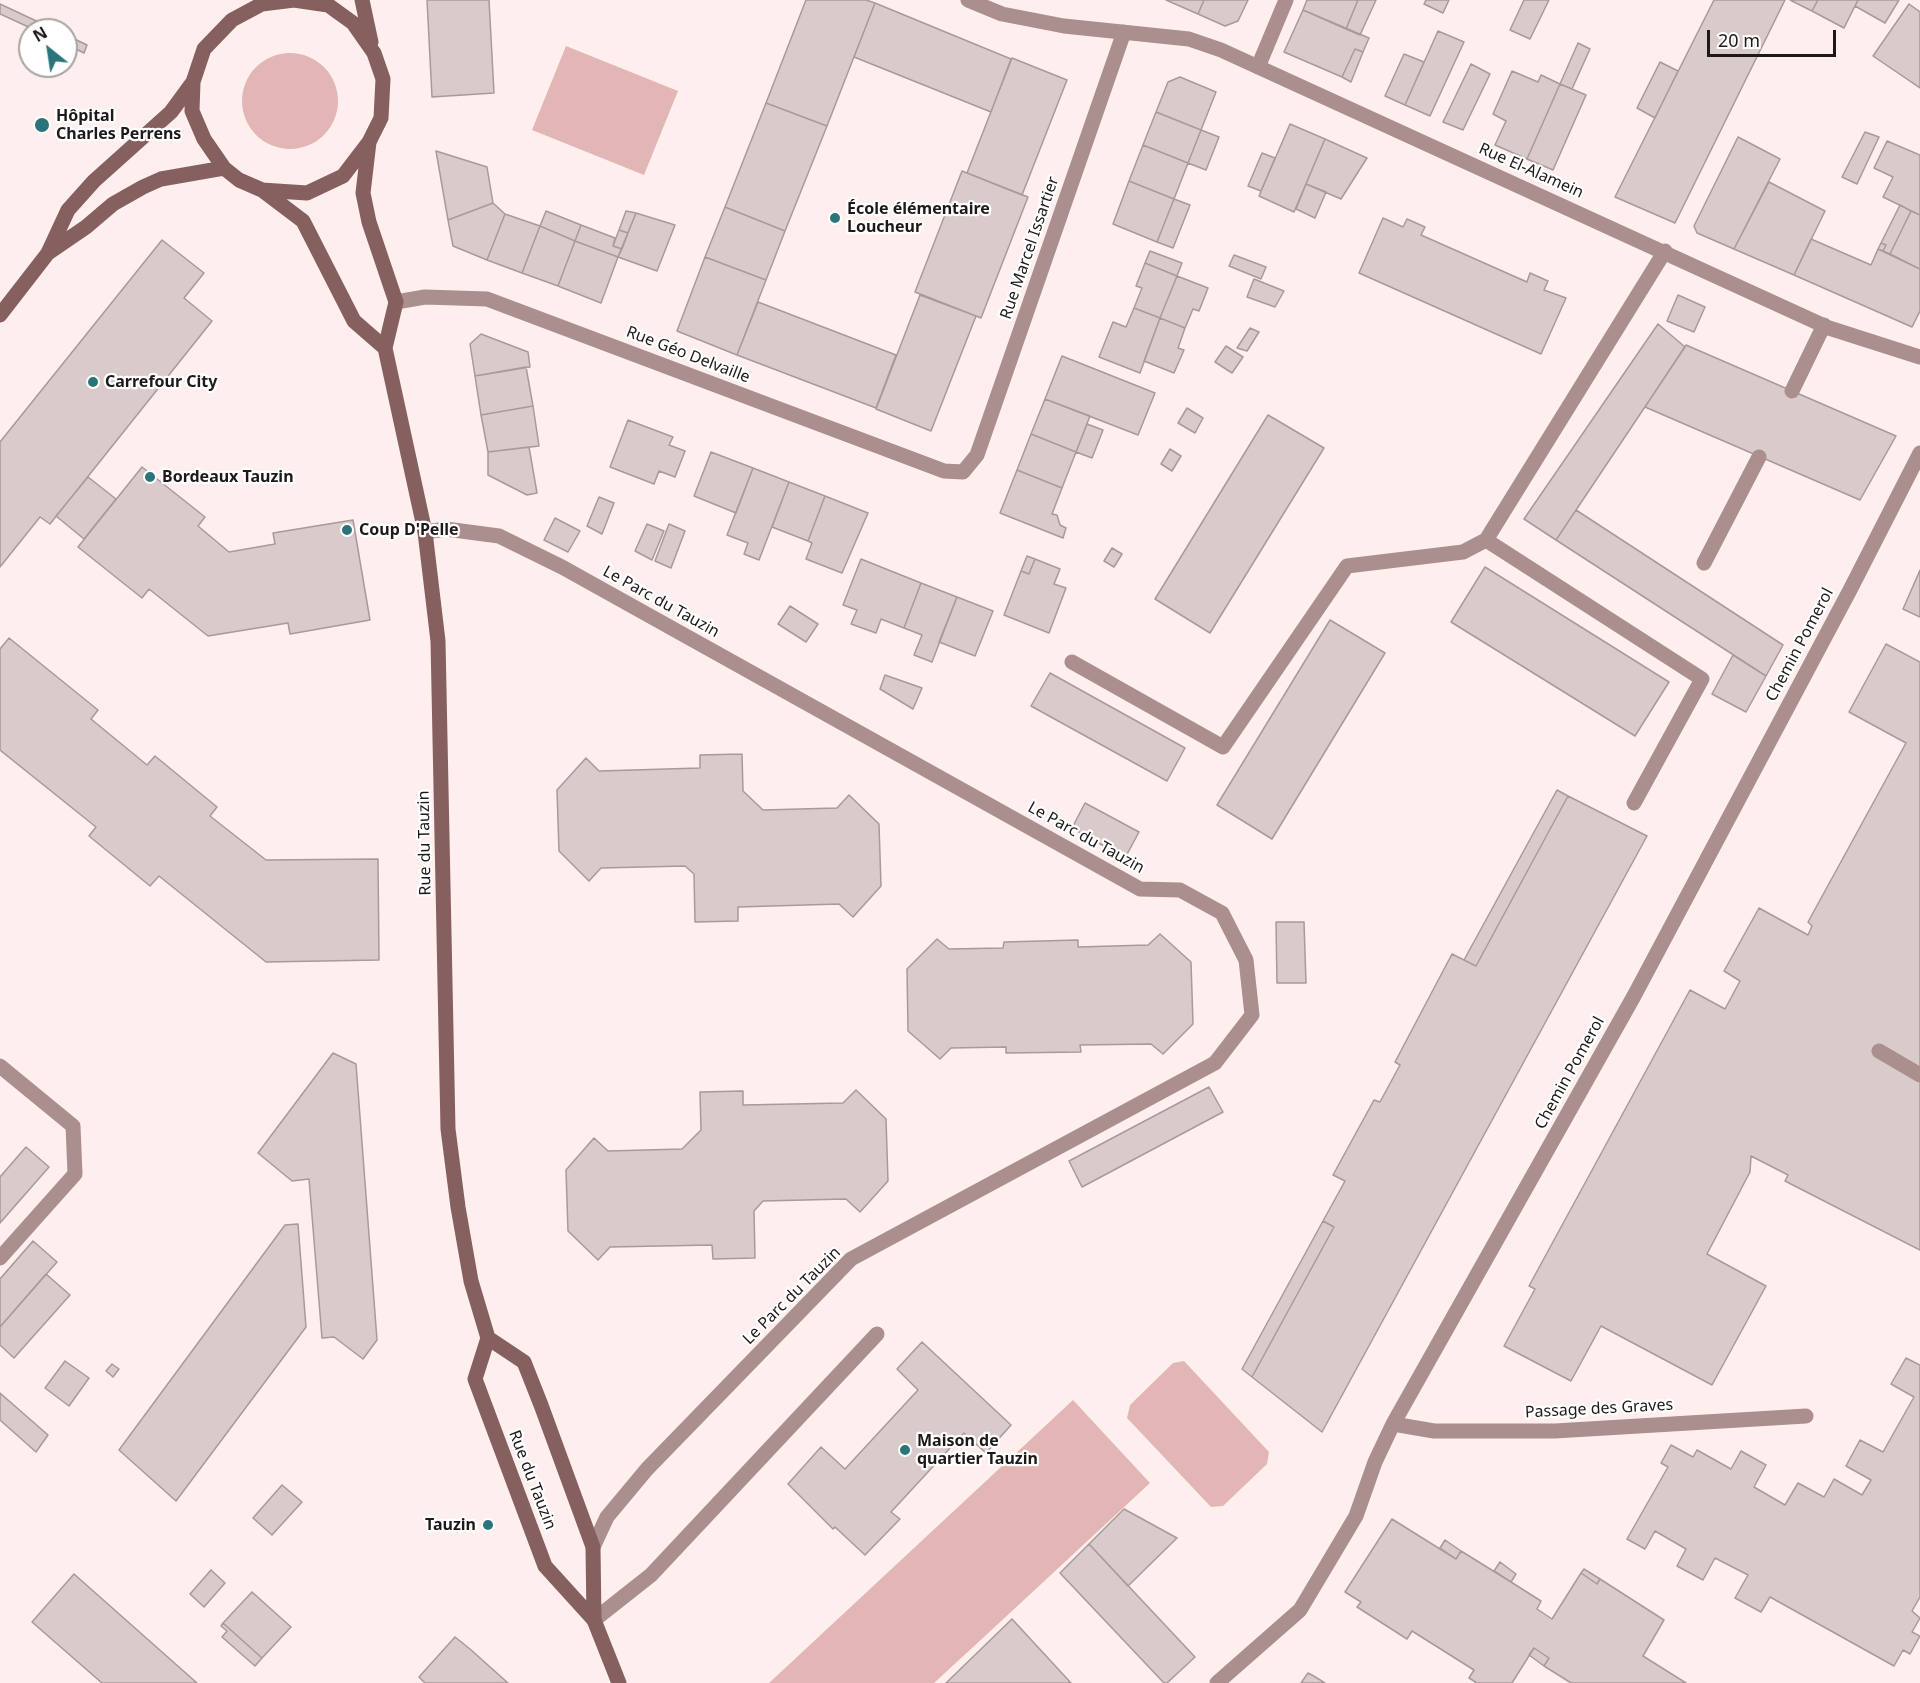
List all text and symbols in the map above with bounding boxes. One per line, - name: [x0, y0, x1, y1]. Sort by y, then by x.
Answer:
- north arrow: [18, 18, 78, 78]
- scale bar: [1710, 18, 1839, 56]
- text: N: [29, 21, 51, 47]
- text: 20 m: [1718, 28, 1760, 52]
- place label: Hôpital Charles Perrens: [56, 106, 181, 144]
- marker: Hôpital Charles Perrens: [33, 116, 51, 134]
- street label: Rue El-Alamein: [1476, 139, 1586, 203]
- street label: Rue Marcel Issartier: [997, 174, 1063, 322]
- place label: École élémentaire Loucheur: [847, 199, 990, 237]
- marker: École élémentaire Loucheur: [828, 211, 842, 225]
- street label: Rue Géo Delvaille: [623, 323, 753, 387]
- place label: Carrefour City: [105, 372, 217, 392]
- marker: Carrefour City: [86, 375, 100, 389]
- place label: Bordeaux Tauzin: [162, 467, 294, 487]
- marker: Bordeaux Tauzin: [143, 470, 157, 484]
- place label: Coup D'Pelle: [359, 520, 458, 540]
- marker: Coup D'Pelle: [340, 523, 354, 537]
- street label: Le Parc du Tauzin: [599, 562, 723, 642]
- street label: Chemin Pomerol: [1762, 585, 1838, 705]
- street label: Rue du Tauzin: [414, 790, 436, 896]
- street label: Le Parc du Tauzin: [1024, 798, 1148, 878]
- street label: Chemin Pomerol: [1531, 1013, 1609, 1133]
- street label: Le Parc du Tauzin: [739, 1243, 845, 1349]
- street label: Passage des Graves: [1524, 1396, 1674, 1422]
- street label: Rue du Tauzin: [504, 1428, 560, 1532]
- place label: Maison de quartier Tauzin: [917, 1431, 1038, 1469]
- marker: Maison de quartier Tauzin: [898, 1443, 912, 1457]
- place label: Tauzin: [425, 1515, 476, 1535]
- marker: Tauzin: [481, 1518, 495, 1532]

